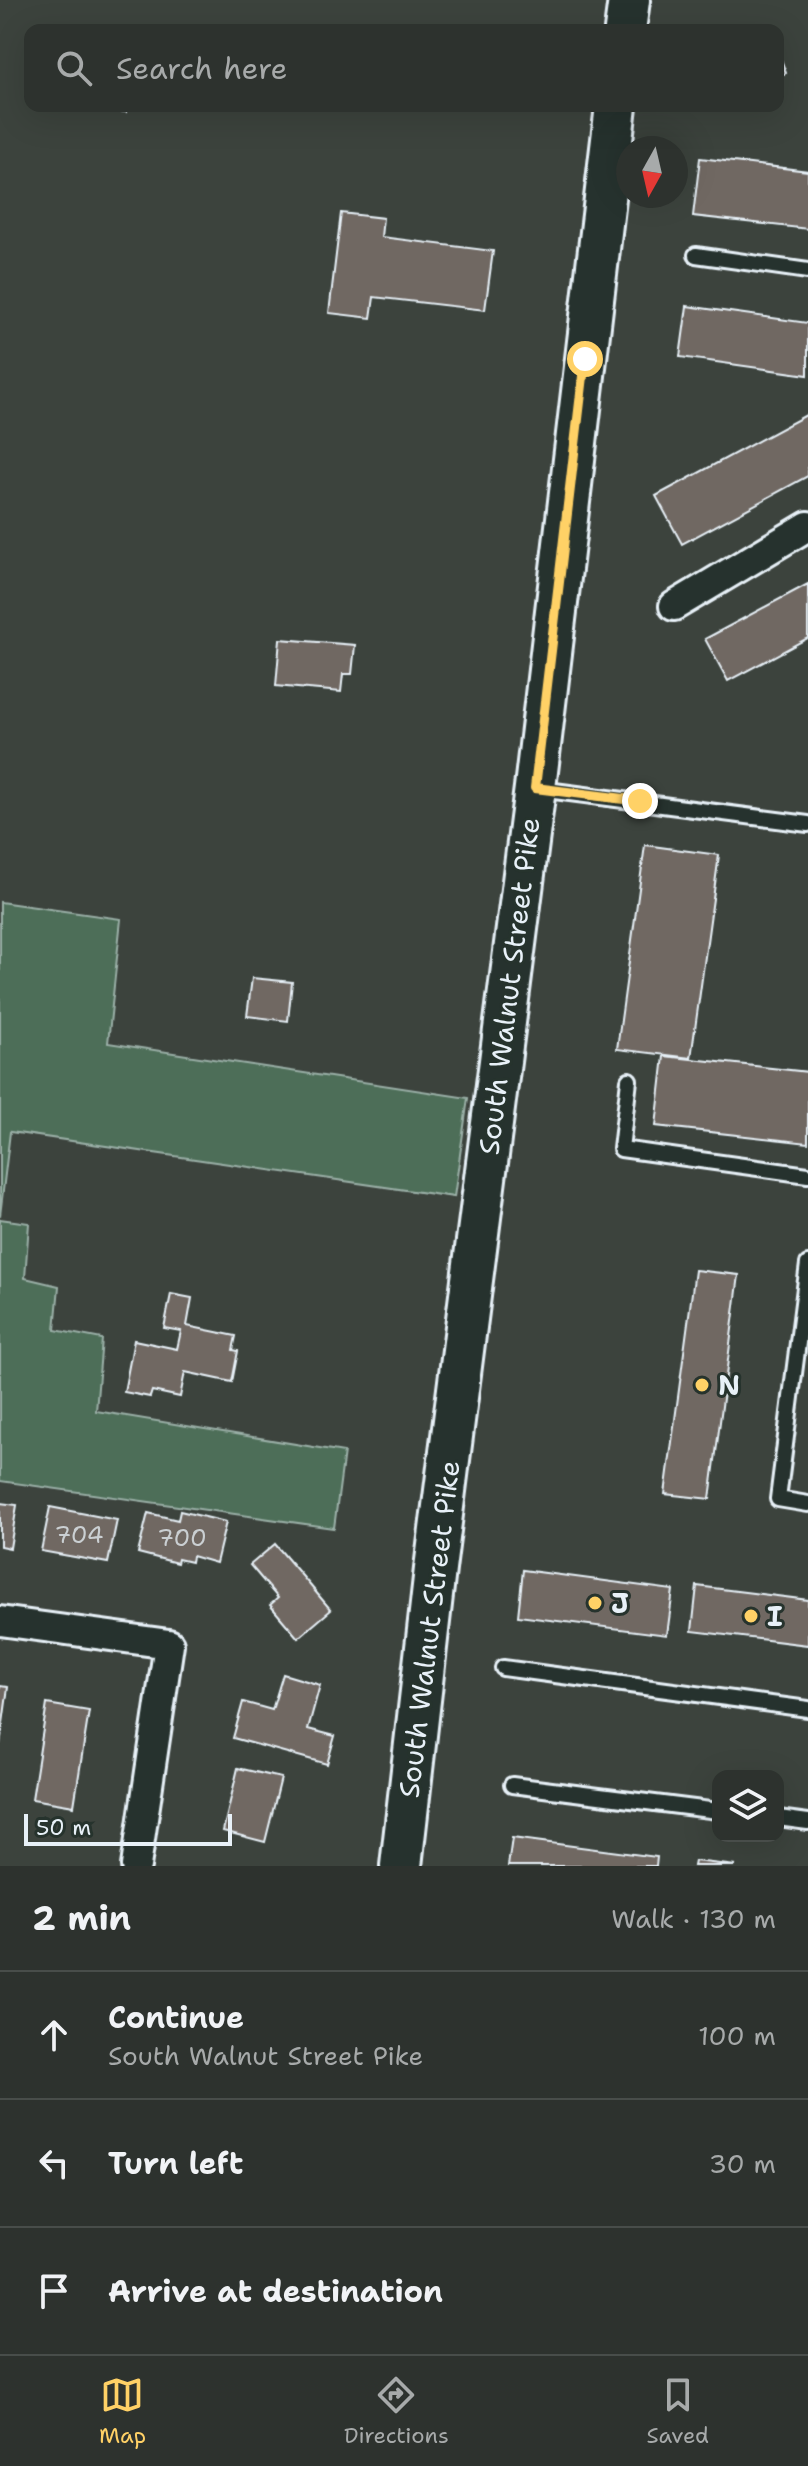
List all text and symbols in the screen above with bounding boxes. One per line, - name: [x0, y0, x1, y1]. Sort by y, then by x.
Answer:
- search box: [24, 24, 784, 112]
- icon: search: [52, 46, 96, 90]
- text: Search here: [116, 48, 287, 89]
- north arrow: [616, 136, 688, 208]
- route start: [567, 341, 603, 377]
- route end: [622, 783, 658, 819]
- street label: South Walnut Street Pike: [469, 815, 549, 1157]
- place label: N: [718, 1366, 740, 1404]
- marker: N: [693, 1376, 711, 1394]
- street label: South Walnut Street Pike: [389, 1458, 469, 1800]
- house number: 704: [54, 1519, 104, 1551]
- house number: 700: [157, 1522, 207, 1554]
- place label: J: [611, 1584, 629, 1622]
- marker: J: [586, 1594, 604, 1612]
- place label: I: [767, 1597, 783, 1635]
- marker: I: [742, 1607, 760, 1625]
- map controls: [712, 1770, 784, 1842]
- button: layers: [712, 1770, 784, 1842]
- scale bar: [24, 1810, 232, 1846]
- text: 50 m: [36, 1813, 91, 1842]
- text: 2 min: [32, 1895, 131, 1941]
- text: Walk · 130 m: [611, 1901, 776, 1936]
- text: Continue: [108, 1997, 244, 2038]
- icon: ahead: [32, 2013, 76, 2057]
- text: 100 m: [698, 2018, 776, 2053]
- text: South Walnut Street Pike: [108, 2038, 423, 2073]
- icon: left: [32, 2141, 76, 2185]
- text: Turn left: [108, 2143, 243, 2184]
- text: 30 m: [709, 2146, 776, 2181]
- icon: arrive: [32, 2269, 76, 2313]
- text: Arrive at destination: [108, 2271, 443, 2312]
- tab: Map: [99, 2373, 146, 2450]
- tab: Directions: [344, 2373, 449, 2450]
- tab: Saved: [647, 2373, 709, 2450]

